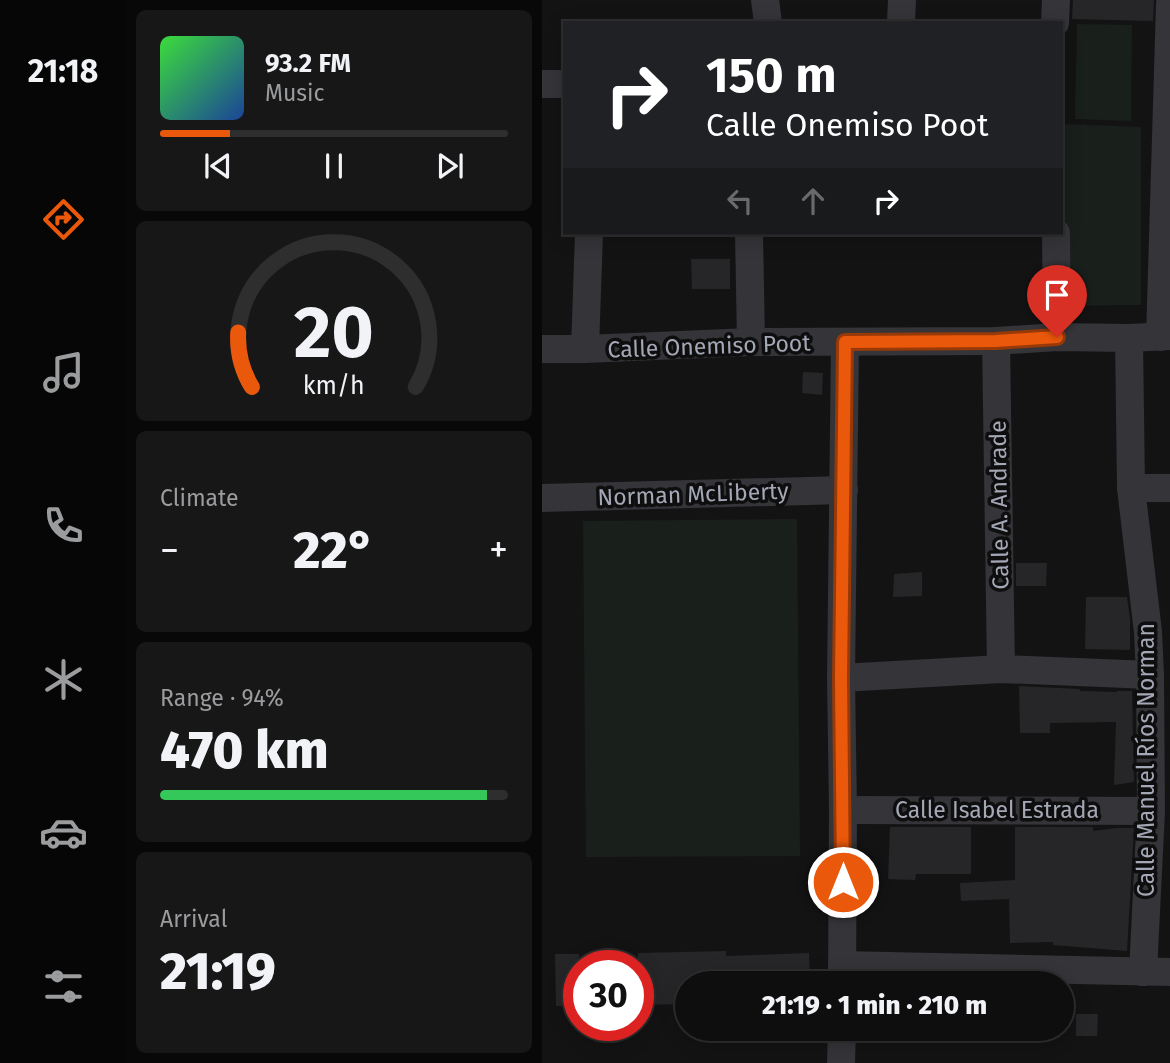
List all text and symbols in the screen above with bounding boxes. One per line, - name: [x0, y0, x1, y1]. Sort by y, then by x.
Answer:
- text: 150 m: [706, 46, 837, 105]
- text: 93.2 FM: [265, 48, 351, 79]
- icon: right: [591, 49, 682, 140]
- text: 21:18: [28, 52, 98, 90]
- text: Music: [265, 79, 325, 107]
- text: Calle Onemiso Poot: [706, 106, 989, 144]
- icon: previous: [199, 147, 237, 185]
- icon: pause: [315, 147, 353, 185]
- icon: next: [431, 147, 469, 185]
- icon: left: [721, 182, 759, 220]
- icon: ahead: [794, 182, 832, 220]
- icon: right: [867, 182, 905, 220]
- icon: directions: [39, 195, 88, 244]
- pin: [1027, 265, 1087, 337]
- icon: arrive: [1038, 276, 1076, 314]
- text: 20: [294, 289, 374, 376]
- street label: Calle Onemiso Poot: [607, 328, 812, 364]
- icon: music: [39, 348, 88, 397]
- text: km/h: [303, 371, 365, 401]
- street label: Calle A. Andrade: [984, 420, 1014, 590]
- street label: Norman McLiberty: [597, 477, 790, 511]
- text: Climate: [160, 484, 239, 512]
- icon: phone: [39, 501, 88, 550]
- text: 22°: [293, 519, 375, 582]
- text: −: [160, 527, 179, 573]
- text: +: [489, 527, 508, 573]
- street label: Calle Manuel Ríos Norman: [1132, 623, 1160, 897]
- icon: climate: [39, 655, 88, 704]
- text: Range · 94%: [160, 684, 284, 712]
- text: 470 km: [160, 719, 328, 782]
- street label: Calle Isabel Estrada: [895, 796, 1099, 824]
- icon: car: [39, 808, 88, 857]
- position arrow: [806, 845, 880, 919]
- text: Arrival: [160, 905, 227, 933]
- text: 21:19: [160, 940, 276, 1003]
- speed limit sign: 30: [563, 950, 654, 1041]
- icon: filters: [39, 962, 88, 1011]
- text: 21:19 · 1 min · 210 m: [762, 990, 987, 1021]

